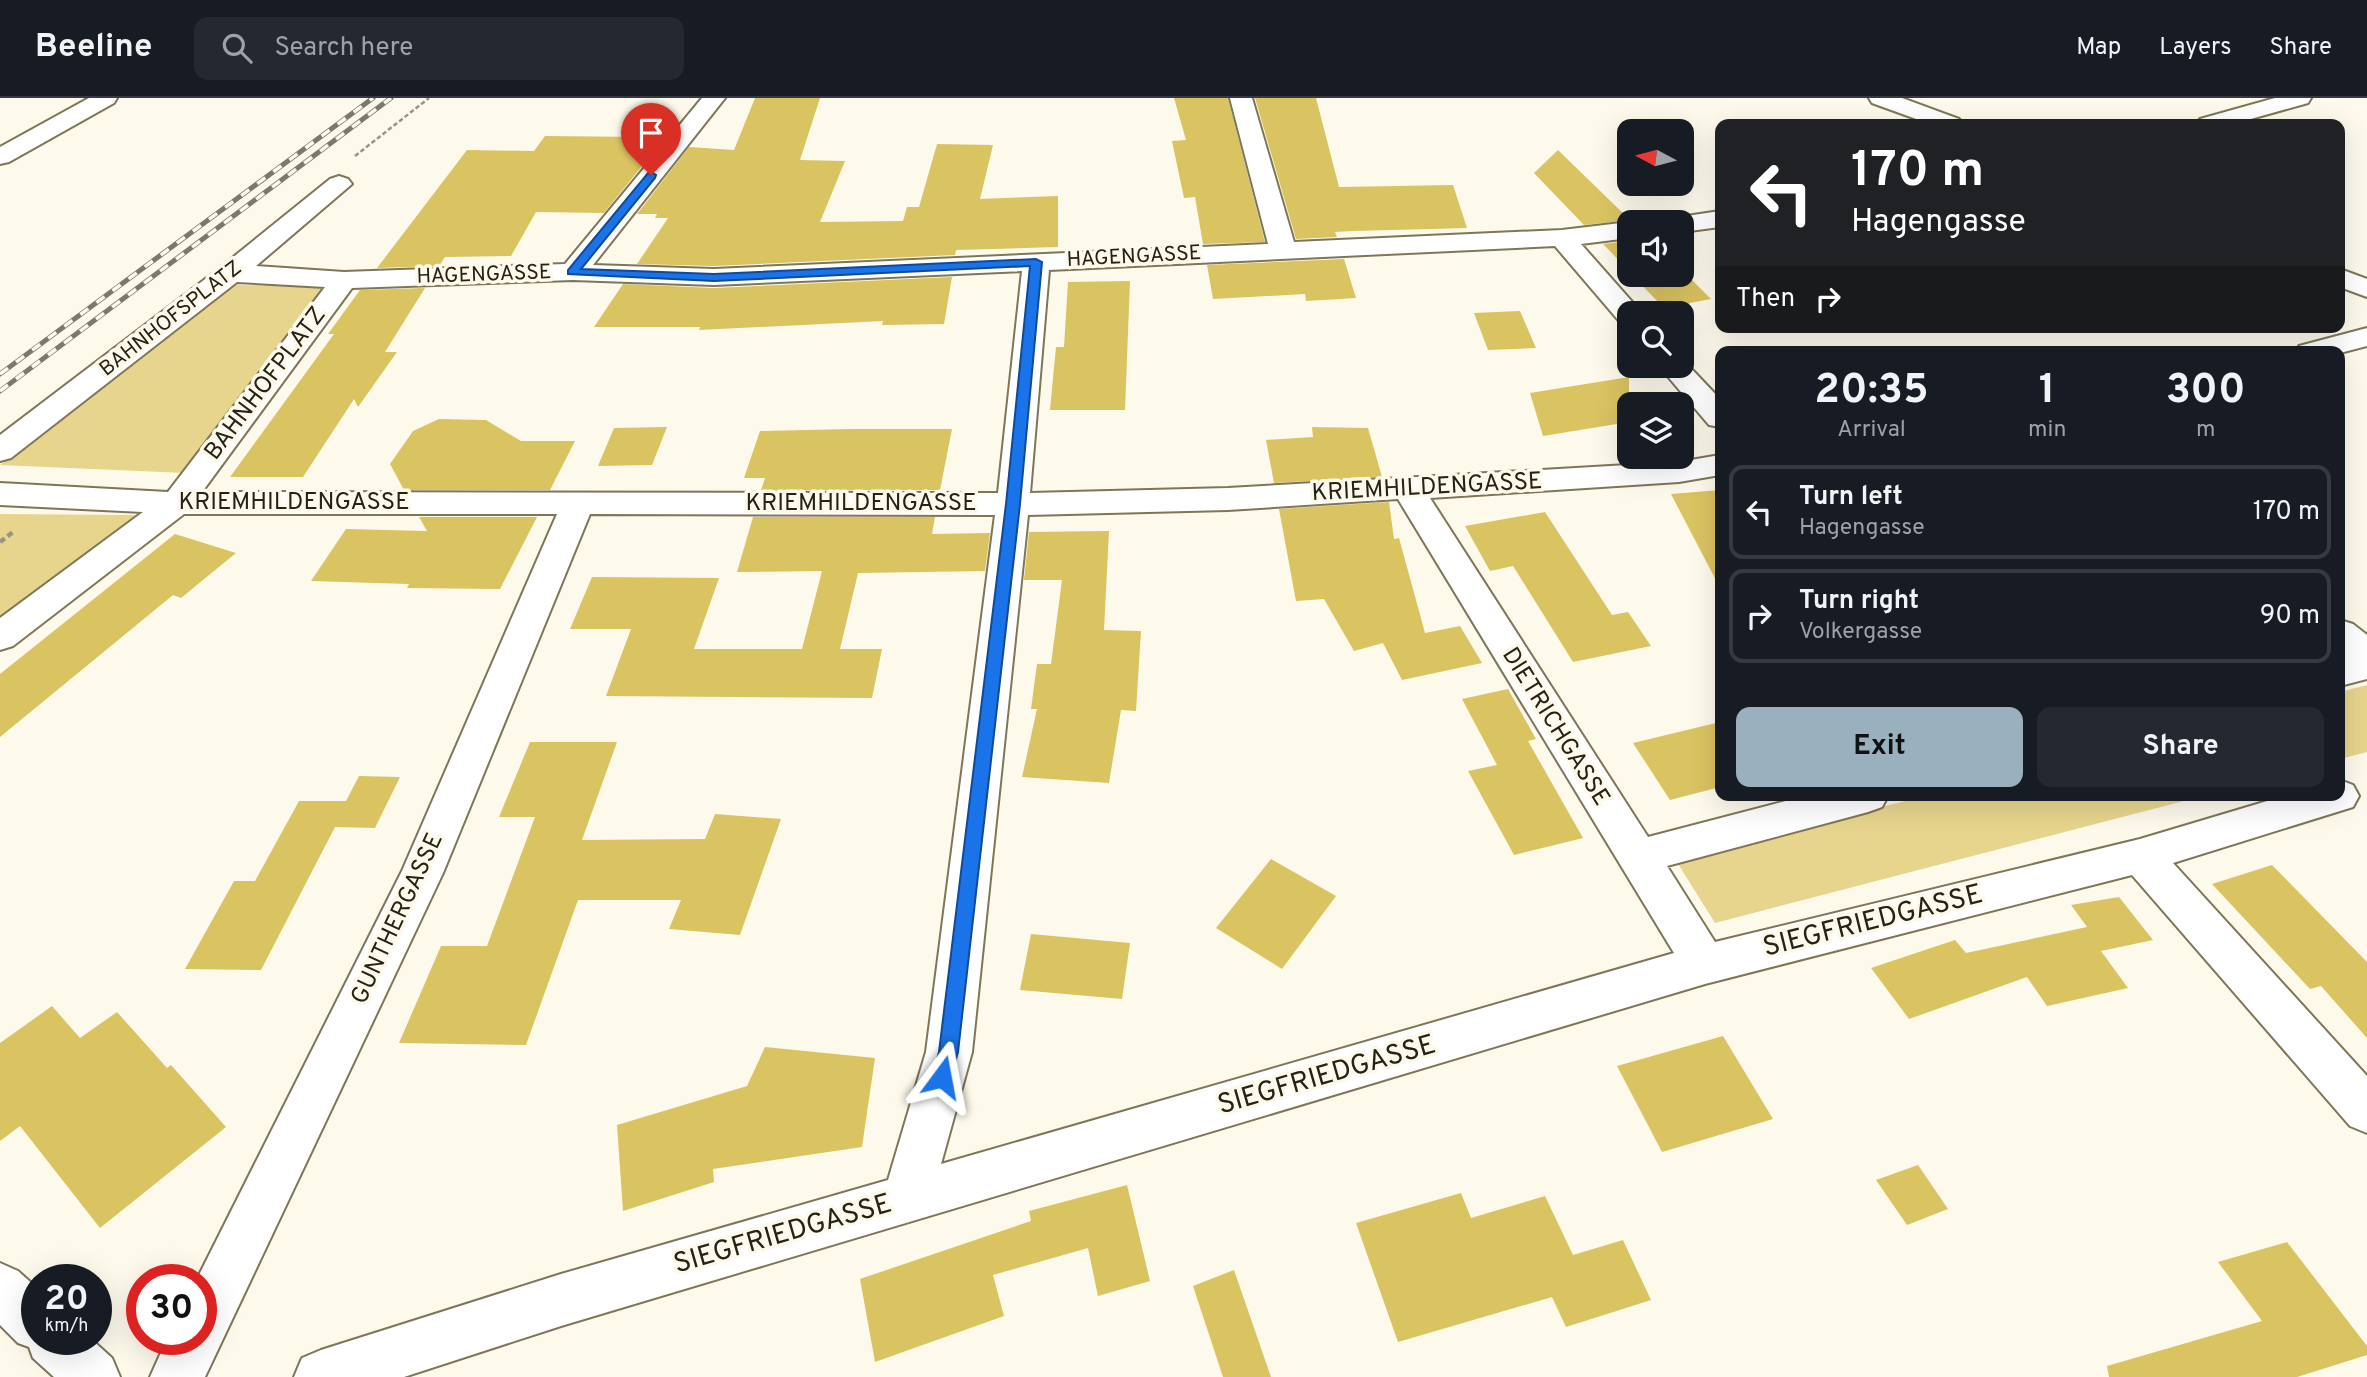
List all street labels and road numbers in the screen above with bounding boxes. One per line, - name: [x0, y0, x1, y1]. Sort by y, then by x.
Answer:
- street label: HAGENGASSE: [1066, 240, 1202, 274]
- street label: BAHNHOFSPLATZ: [94, 255, 248, 383]
- street label: HAGENGASSE: [416, 259, 552, 291]
- street label: BAHNHOFPLATZ: [199, 301, 333, 467]
- street label: KRIEMHILDENGASSE: [1311, 467, 1543, 509]
- street label: KRIEMHILDENGASSE: [178, 488, 410, 518]
- street label: KRIEMHILDENGASSE: [745, 489, 977, 519]
- street label: DIETRICHGASSE: [1494, 642, 1616, 812]
- street label: GUNTHERGASSE: [345, 829, 451, 1009]
- street label: SIEGFRIEDGASSE: [1759, 877, 1987, 967]
- street label: SIEGFRIEDGASSE: [1214, 1028, 1440, 1124]
- street label: SIEGFRIEDGASSE: [670, 1187, 896, 1283]

